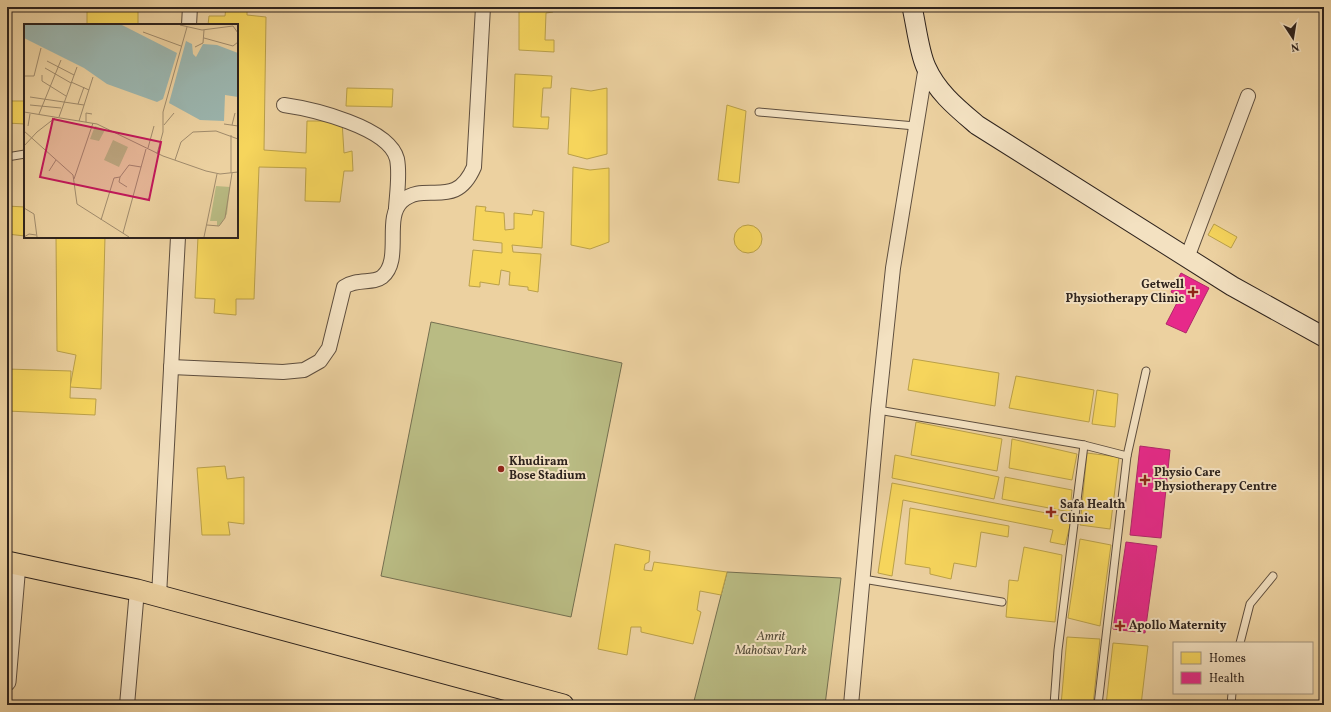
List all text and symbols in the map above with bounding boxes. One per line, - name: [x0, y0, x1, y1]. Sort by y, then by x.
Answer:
- north arrow: [1273, 18, 1313, 58]
- inset map: [24, 24, 238, 238]
- text: N: [1289, 38, 1300, 54]
- place label: Getwell Physiotherapy Clinic: [1066, 277, 1184, 307]
- marker: Getwell Physiotherapy Clinic: [1187, 286, 1199, 298]
- place label: Khudiram Bose Stadium: [509, 454, 587, 484]
- marker: Khudiram Bose Stadium: [496, 464, 506, 474]
- place label: Physio Care Physiotherapy Centre: [1154, 465, 1277, 495]
- marker: Physio Care Physiotherapy Centre: [1139, 474, 1151, 486]
- place label: Safa Health Clinic: [1060, 497, 1126, 527]
- marker: Safa Health Clinic: [1045, 506, 1057, 518]
- place label: Apollo Maternity: [1129, 618, 1227, 634]
- marker: Apollo Maternity: [1114, 620, 1126, 632]
- park label: Amrit Mahotsav Park: [734, 629, 807, 659]
- legend: [1173, 642, 1313, 694]
- text: Homes: [1209, 651, 1246, 667]
- text: Health: [1209, 671, 1245, 687]

